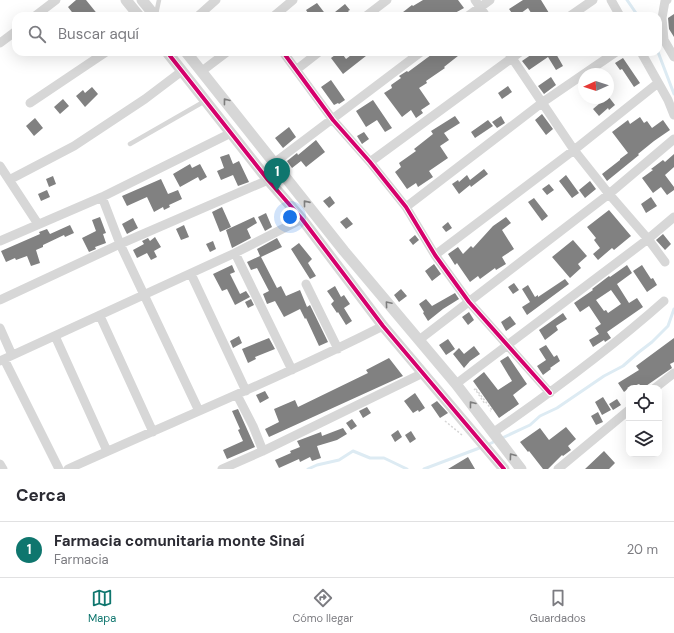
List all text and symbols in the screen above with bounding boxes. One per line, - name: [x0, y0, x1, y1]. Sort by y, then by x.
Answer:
- search box: [12, 12, 662, 56]
- icon: search: [26, 23, 48, 45]
- text: Buscar aquí: [58, 24, 139, 44]
- north arrow: [578, 68, 614, 104]
- one-way arrow: [223, 99, 230, 106]
- pin: 1: [264, 158, 290, 191]
- one-way arrow: [304, 201, 311, 208]
- your location: [280, 207, 300, 227]
- one-way arrow: [386, 301, 393, 309]
- map controls: [626, 385, 662, 457]
- button: locate: [626, 385, 662, 421]
- one-way arrow: [469, 401, 476, 408]
- button: layers: [626, 421, 662, 457]
- one-way arrow: [509, 454, 516, 461]
- text: Cerca: [16, 484, 66, 506]
- text: Farmacia comunitaria monte Sinaí: [54, 531, 304, 551]
- text: 1: [27, 541, 31, 558]
- text: 20 m: [627, 541, 658, 558]
- text: Farmacia: [54, 551, 109, 568]
- tab: Mapa: [88, 587, 116, 625]
- tab: Cómo llegar: [292, 587, 353, 625]
- tab: Guardados: [530, 587, 586, 625]

